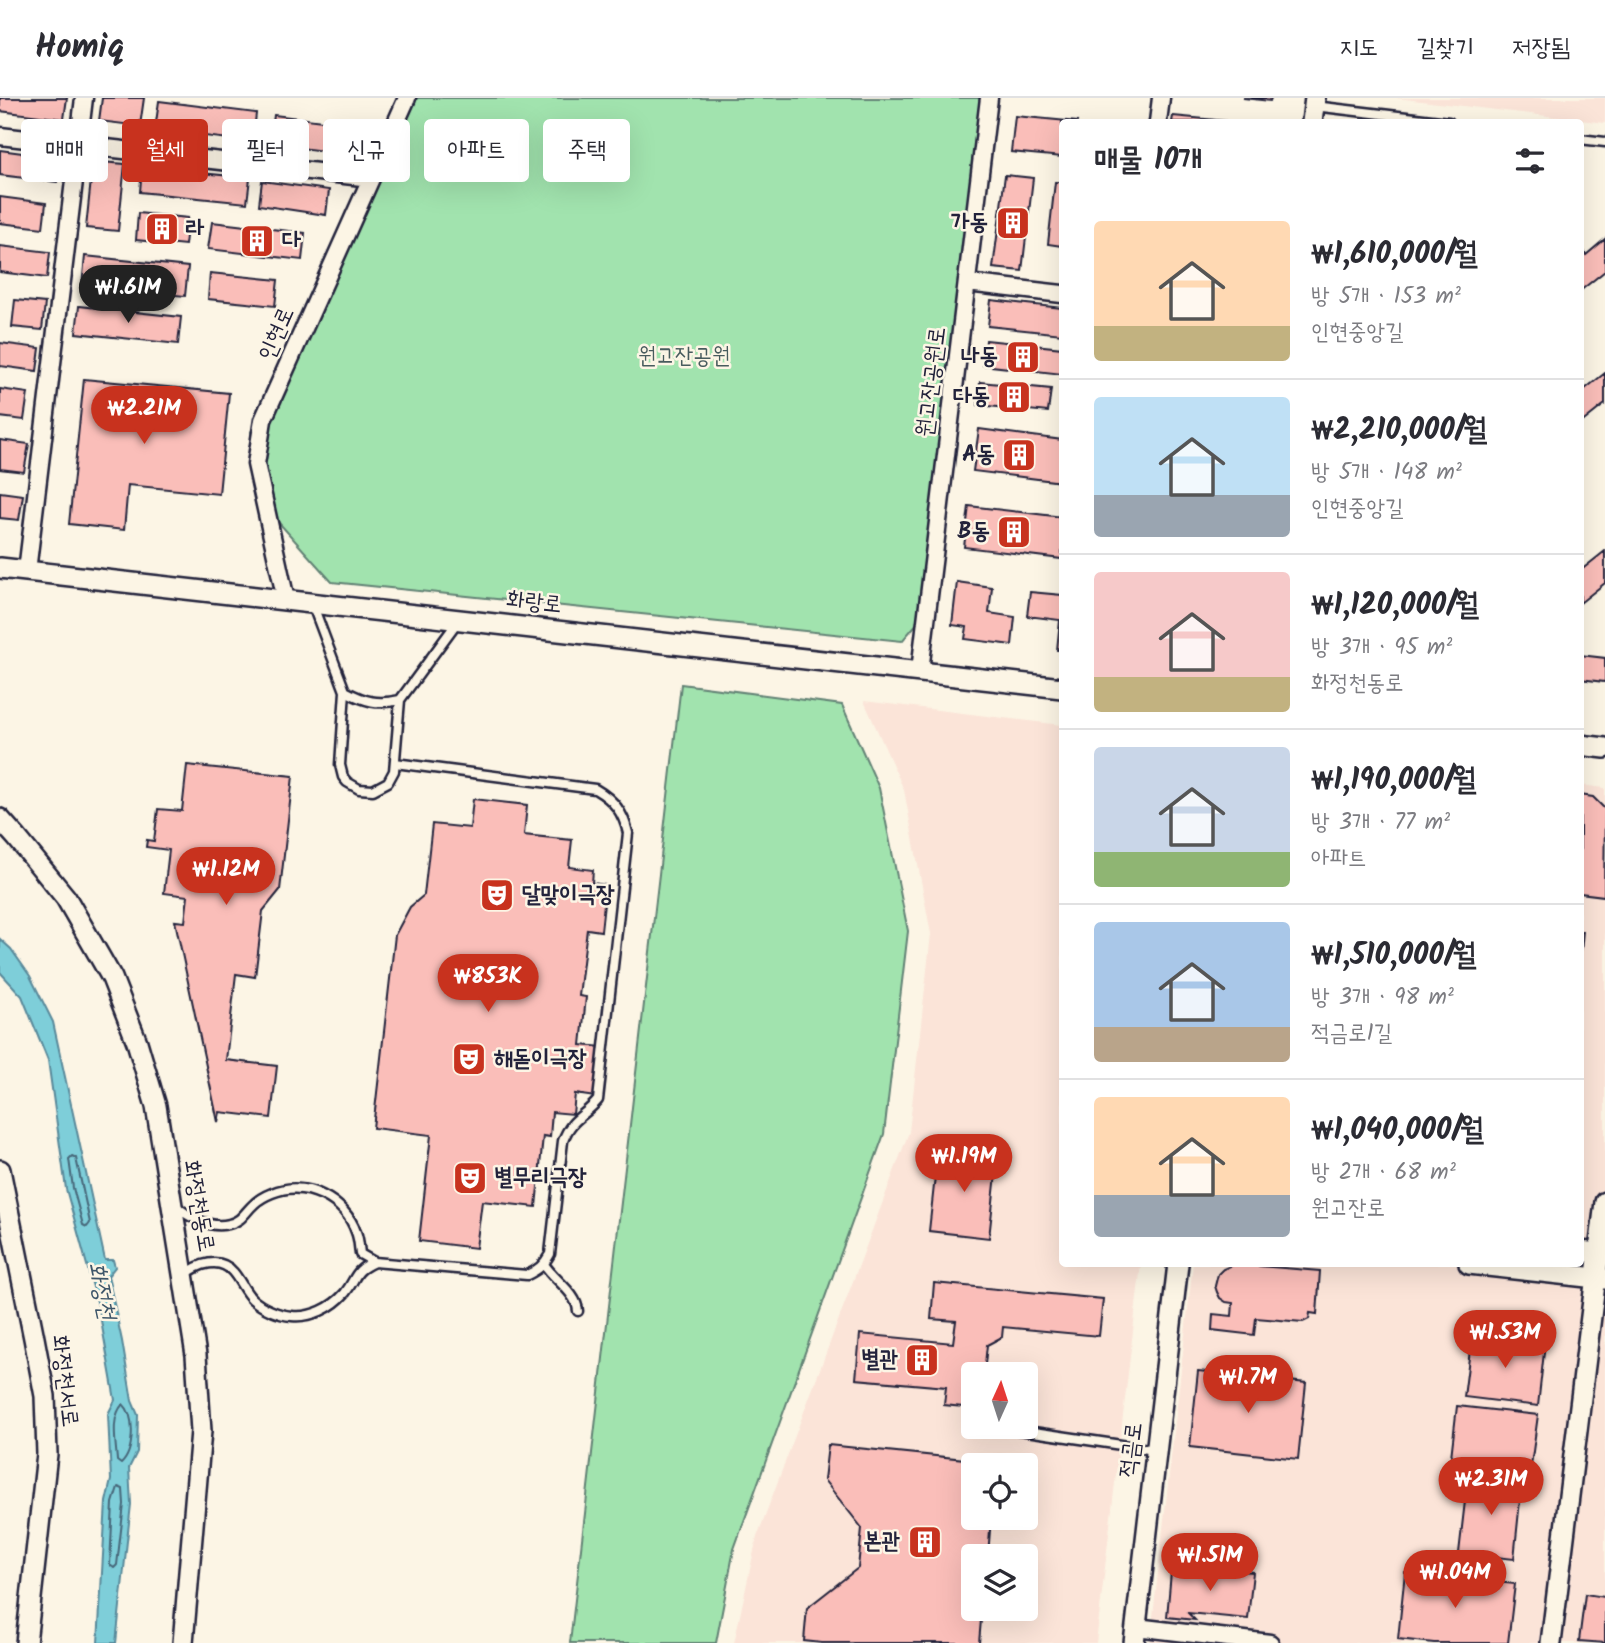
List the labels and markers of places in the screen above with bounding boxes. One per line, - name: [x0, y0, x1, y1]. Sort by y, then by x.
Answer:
- building icon: 가동: [994, 204, 1032, 242]
- place label: 가동: [951, 205, 988, 241]
- building icon: 라: [143, 210, 181, 248]
- place label: 라: [185, 211, 205, 247]
- building icon: 다: [238, 222, 276, 260]
- place label: 다: [282, 223, 301, 259]
- pin: ₩1.61M: [71, 266, 185, 325]
- building icon: 나동: [1004, 338, 1042, 376]
- place label: 나동: [961, 339, 998, 375]
- building icon: 다동: [995, 378, 1033, 416]
- place label: 다동: [953, 379, 990, 415]
- pin: ₩2.21M: [87, 386, 201, 446]
- building icon: A동: [1000, 436, 1038, 474]
- place label: A동: [962, 437, 995, 473]
- building icon: B동: [995, 513, 1033, 551]
- place label: B동: [957, 514, 990, 550]
- pin: ₩1.12M: [169, 848, 283, 907]
- theatre icon: 달맞이극장: [478, 876, 516, 914]
- place label: 달맞이극장: [522, 877, 615, 913]
- pin: ₩853K: [439, 954, 537, 1014]
- theatre icon: 해돋이극장: [450, 1040, 488, 1078]
- place label: 해돋이극장: [494, 1041, 587, 1077]
- pin: ₩1.19M: [907, 1134, 1021, 1194]
- theatre icon: 별무리극장: [451, 1159, 489, 1197]
- place label: 별무리극장: [494, 1160, 587, 1196]
- pin: ₩1.53M: [1448, 1310, 1562, 1370]
- building icon: 별관: [903, 1341, 941, 1379]
- place label: 별관: [861, 1342, 898, 1378]
- pin: ₩1.7M: [1199, 1356, 1297, 1415]
- pin: ₩2.31M: [1434, 1458, 1548, 1517]
- building icon: 본관: [906, 1523, 944, 1561]
- place label: 본관: [863, 1524, 900, 1560]
- pin: ₩1.51M: [1153, 1534, 1267, 1593]
- pin: ₩1.04M: [1398, 1550, 1512, 1610]

